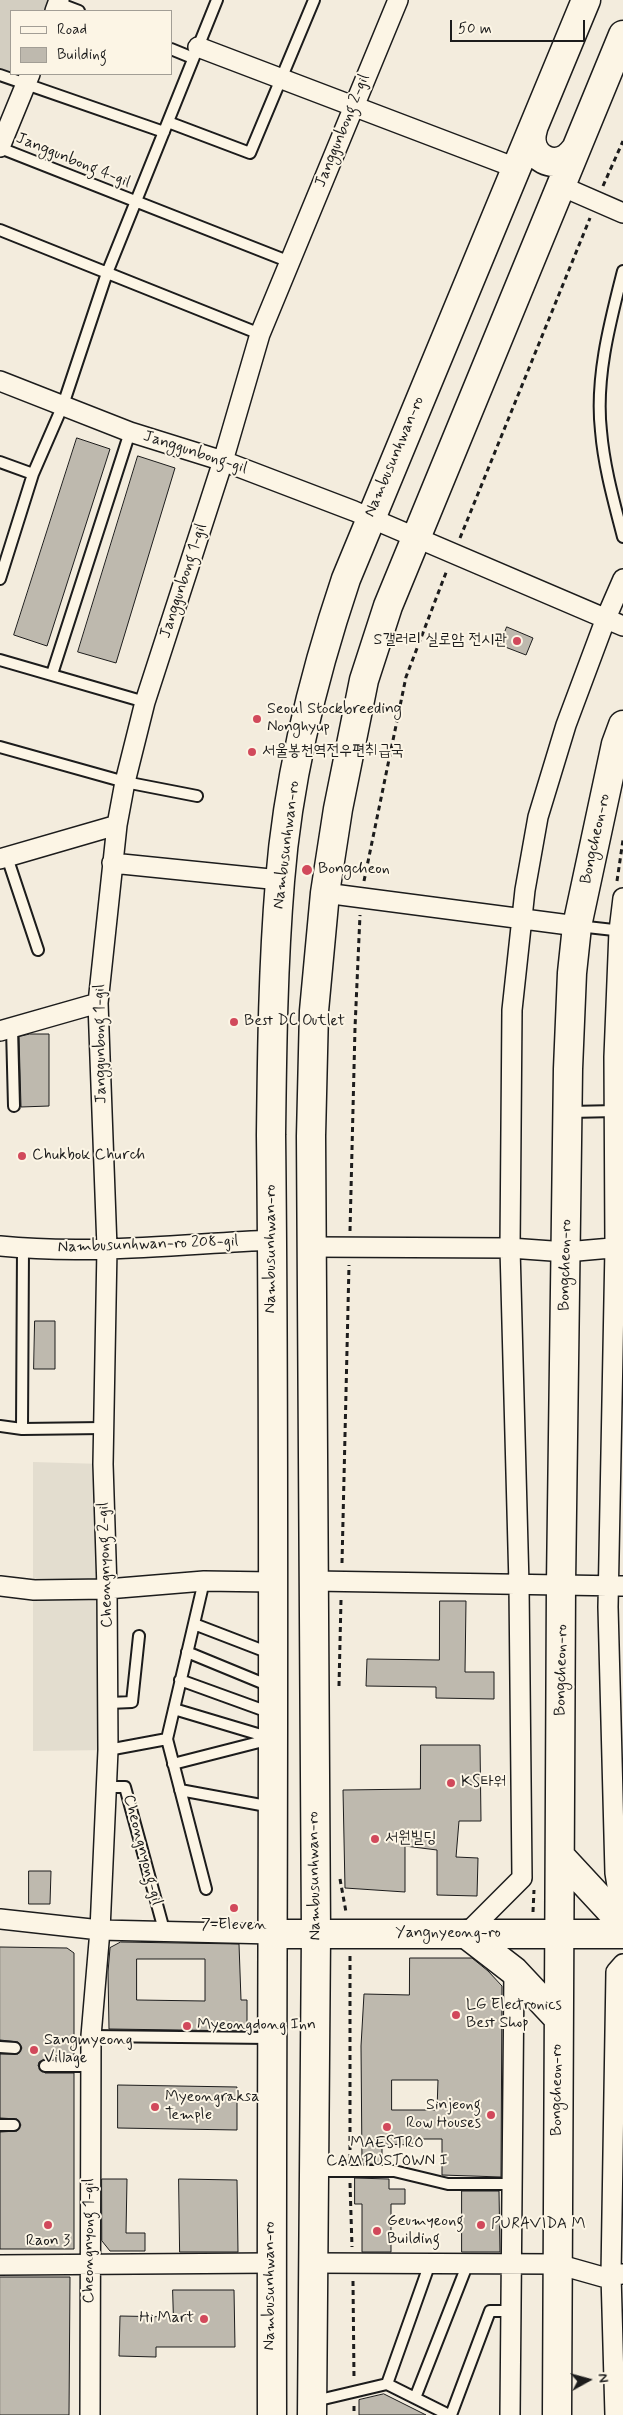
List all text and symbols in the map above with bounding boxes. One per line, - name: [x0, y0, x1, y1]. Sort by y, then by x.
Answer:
- legend: [10, 10, 172, 75]
- scale bar: [453, 10, 588, 42]
- text: 50 m: [458, 19, 492, 39]
- text: Road: [57, 20, 87, 40]
- text: Building: [57, 45, 107, 65]
- street label: Janggunbong 2-gil: [312, 72, 374, 190]
- street label: Janggunbong 4-gil: [13, 129, 133, 193]
- street label: Nambusunhwan-ro: [361, 394, 429, 520]
- street label: Janggunbong-gil: [141, 427, 249, 479]
- street label: Janggunbong 1-gil: [156, 521, 212, 641]
- place label: S갤러리 실로암 전시관: [374, 631, 507, 651]
- marker: S갤러리 실로암 전시관: [511, 635, 523, 647]
- place label: Seoul Stockbreeding Nonghyup: [267, 700, 402, 738]
- marker: Seoul Stockbreeding Nonghyup: [251, 713, 263, 725]
- place label: 서울봉천역전우편취급국: [262, 742, 404, 762]
- marker: 서울봉천역전우편취급국: [246, 746, 258, 758]
- street label: Nambusunhwan-ro: [270, 780, 304, 910]
- street label: Bongcheon-ro: [577, 792, 615, 886]
- place label: Bongcheon: [318, 860, 390, 880]
- marker: Bongcheon: [300, 863, 314, 877]
- street label: Janggunbong 1-gil: [90, 984, 112, 1104]
- place label: Best DC Outlet: [244, 1012, 345, 1032]
- marker: Best DC Outlet: [228, 1016, 240, 1028]
- place label: Chukbok Church: [32, 1146, 145, 1166]
- marker: Chukbok Church: [16, 1150, 28, 1162]
- street label: Nambusunhwan-ro: [262, 1184, 282, 1314]
- street label: Bongcheon-ro: [556, 1219, 576, 1311]
- street label: Nambusunhwan-ro 208-gil: [57, 1232, 239, 1258]
- street label: Cheongnyong 2-gil: [94, 1502, 118, 1628]
- street label: Bongcheon-ro: [552, 1624, 572, 1716]
- place label: KS타워: [461, 1773, 506, 1793]
- marker: KS타워: [445, 1777, 457, 1789]
- street label: Cheongnyong-gil: [118, 1793, 166, 1907]
- street label: Nambusunhwan-ro: [304, 1811, 326, 1941]
- place label: 서원빌딩: [385, 1829, 436, 1849]
- marker: 서원빌딩: [369, 1833, 381, 1845]
- marker: 7-Eleven: [228, 1902, 240, 1914]
- place label: 7-Eleven: [201, 1916, 267, 1936]
- street label: Yangnyeong-ro: [395, 1924, 501, 1944]
- place label: LG Electronics Best Shop: [466, 1996, 562, 2034]
- marker: LG Electronics Best Shop: [450, 2009, 462, 2021]
- place label: Myeongdong Inn: [197, 2016, 316, 2036]
- marker: Myeongdong Inn: [181, 2020, 193, 2032]
- place label: Sangmyeong Village: [44, 2031, 133, 2069]
- marker: Sangmyeong Village: [28, 2044, 40, 2056]
- street label: Bongcheon-ro: [548, 2044, 568, 2136]
- place label: Myeongraksa Temple: [165, 2088, 259, 2126]
- place label: Sinjeong Row Houses: [406, 2096, 481, 2134]
- marker: Myeongraksa Temple: [149, 2101, 161, 2113]
- marker: Sinjeong Row Houses: [485, 2109, 497, 2121]
- marker: MAESTRO CAMPUSTOWN I: [381, 2121, 393, 2133]
- place label: MAESTRO CAMPUSTOWN I: [326, 2134, 448, 2172]
- street label: Cheongnyong 1-gil: [80, 2178, 100, 2304]
- place label: Geumyeong Building: [387, 2212, 464, 2250]
- place label: PURAVIDA M: [491, 2215, 586, 2235]
- marker: Raon 3: [42, 2219, 54, 2231]
- marker: PURAVIDA M: [475, 2219, 487, 2231]
- street label: Nambusunhwan-ro: [261, 2221, 281, 2351]
- marker: Geumyeong Building: [371, 2225, 383, 2237]
- place label: Raon 3: [26, 2232, 70, 2252]
- place label: Hi Mart: [139, 2309, 194, 2329]
- marker: Hi Mart: [198, 2313, 210, 2325]
- north arrow: [563, 2355, 613, 2405]
- text: N: [593, 2372, 612, 2384]

